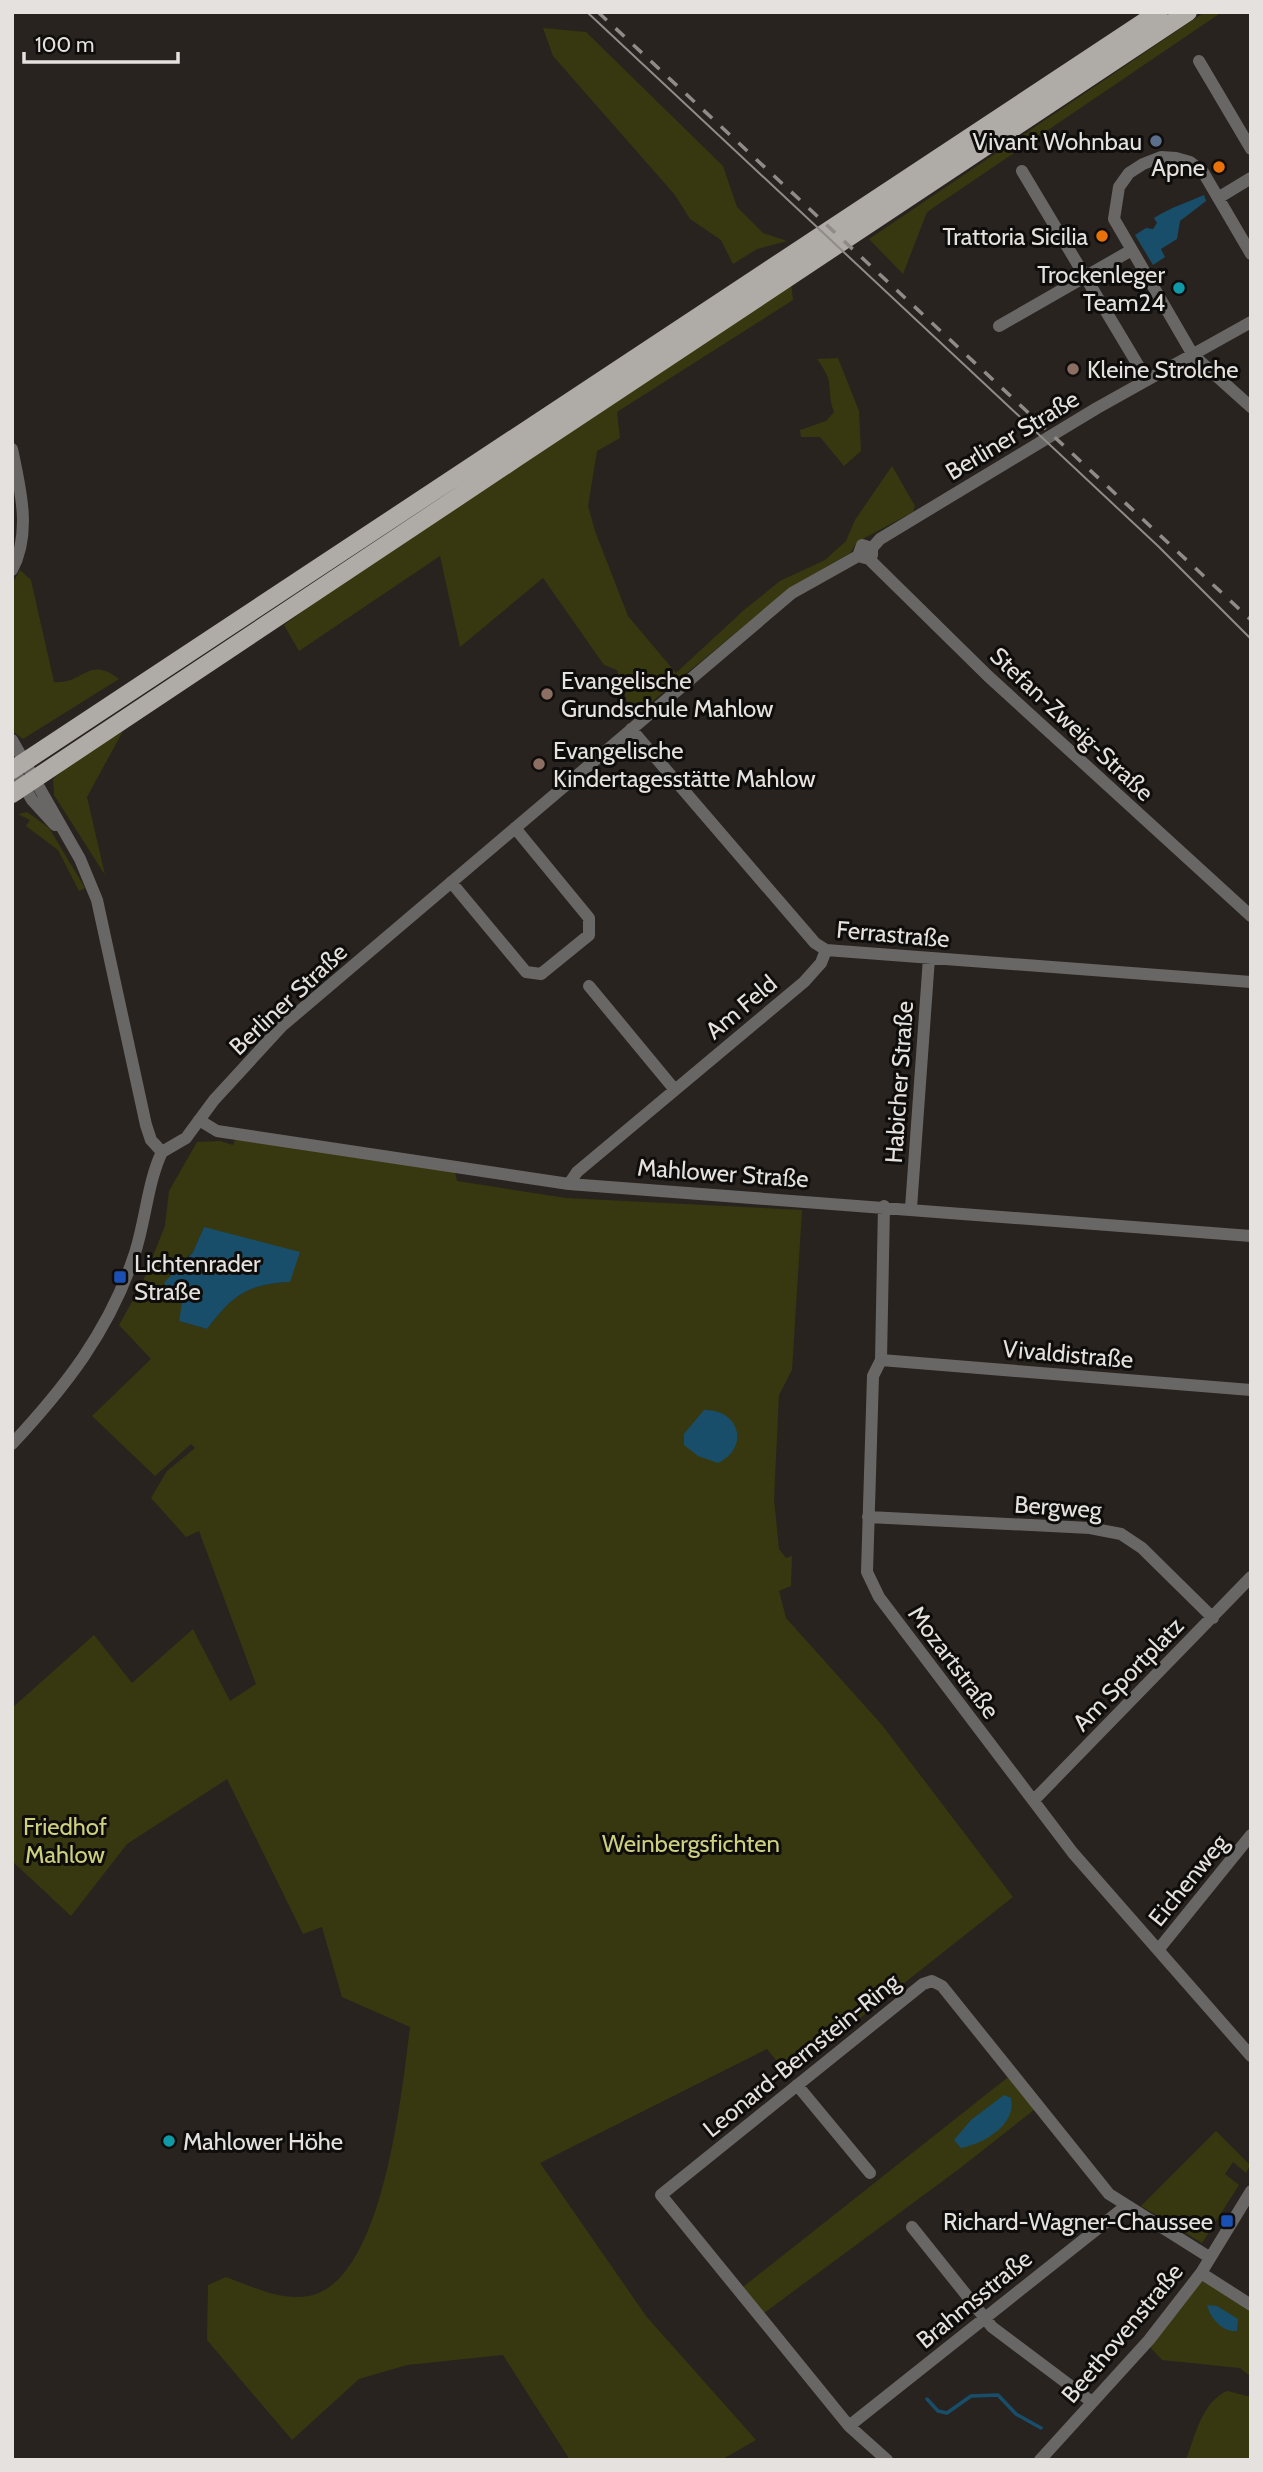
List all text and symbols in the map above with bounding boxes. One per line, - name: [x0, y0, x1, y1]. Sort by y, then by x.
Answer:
- scale bar: [24, 21, 178, 65]
- text: 100 m: [35, 32, 94, 57]
- place label: Vivant Wohnbau: [973, 127, 1142, 156]
- marker: Vivant Wohnbau: [1148, 133, 1164, 149]
- place label: Apne: [1151, 153, 1205, 182]
- marker: Apne: [1211, 159, 1227, 175]
- place label: Trattoria Sicilia: [943, 222, 1088, 251]
- marker: Trattoria Sicilia: [1094, 228, 1110, 244]
- place label: Trockenleger Team24: [1037, 260, 1165, 317]
- marker: Trockenleger Team24: [1171, 280, 1187, 296]
- place label: Kleine Strolche: [1087, 355, 1239, 384]
- marker: Kleine Strolche: [1065, 361, 1081, 377]
- street label: Berliner Straße: [940, 384, 1084, 486]
- street label: Stefan-Zweig-Straße: [984, 641, 1160, 807]
- place label: Evangelische Grundschule Mahlow: [561, 666, 774, 723]
- marker: Evangelische Grundschule Mahlow: [539, 686, 555, 702]
- place label: Evangelische Kindertagesstätte Mahlow: [553, 736, 816, 793]
- marker: Evangelische Kindertagesstätte Mahlow: [531, 756, 547, 772]
- street label: Ferrastraße: [835, 915, 951, 953]
- street label: Berliner Straße: [223, 937, 353, 1061]
- street label: Am Feld: [700, 969, 782, 1045]
- street label: Habicher Straße: [879, 1000, 919, 1164]
- street label: Mahlower Straße: [636, 1153, 810, 1193]
- place label: Lichtenrader Straße: [134, 1249, 261, 1306]
- marker: Lichtenrader Straße: [112, 1269, 128, 1285]
- street label: Vivaldistraße: [1002, 1334, 1134, 1374]
- street label: Bergweg: [1013, 1489, 1104, 1525]
- street label: Mozartstraße: [902, 1600, 1006, 1724]
- street label: Am Sportplatz: [1066, 1611, 1190, 1737]
- park label: Friedhof Mahlow: [23, 1812, 107, 1869]
- street label: Eichenweg: [1142, 1827, 1234, 1932]
- park label: Weinbergsfichten: [602, 1829, 780, 1858]
- street label: Leonard-Bernstein-Ring: [697, 1966, 906, 2143]
- place label: Mahlower Höhe: [183, 2127, 343, 2156]
- marker: Mahlower Höhe: [161, 2133, 177, 2149]
- place label: Richard-Wagner-Chaussee: [943, 2207, 1213, 2236]
- marker: Richard-Wagner-Chaussee: [1219, 2213, 1235, 2229]
- street label: Brahmsstraße: [910, 2244, 1038, 2354]
- street label: Beethovenstraße: [1055, 2257, 1189, 2409]

